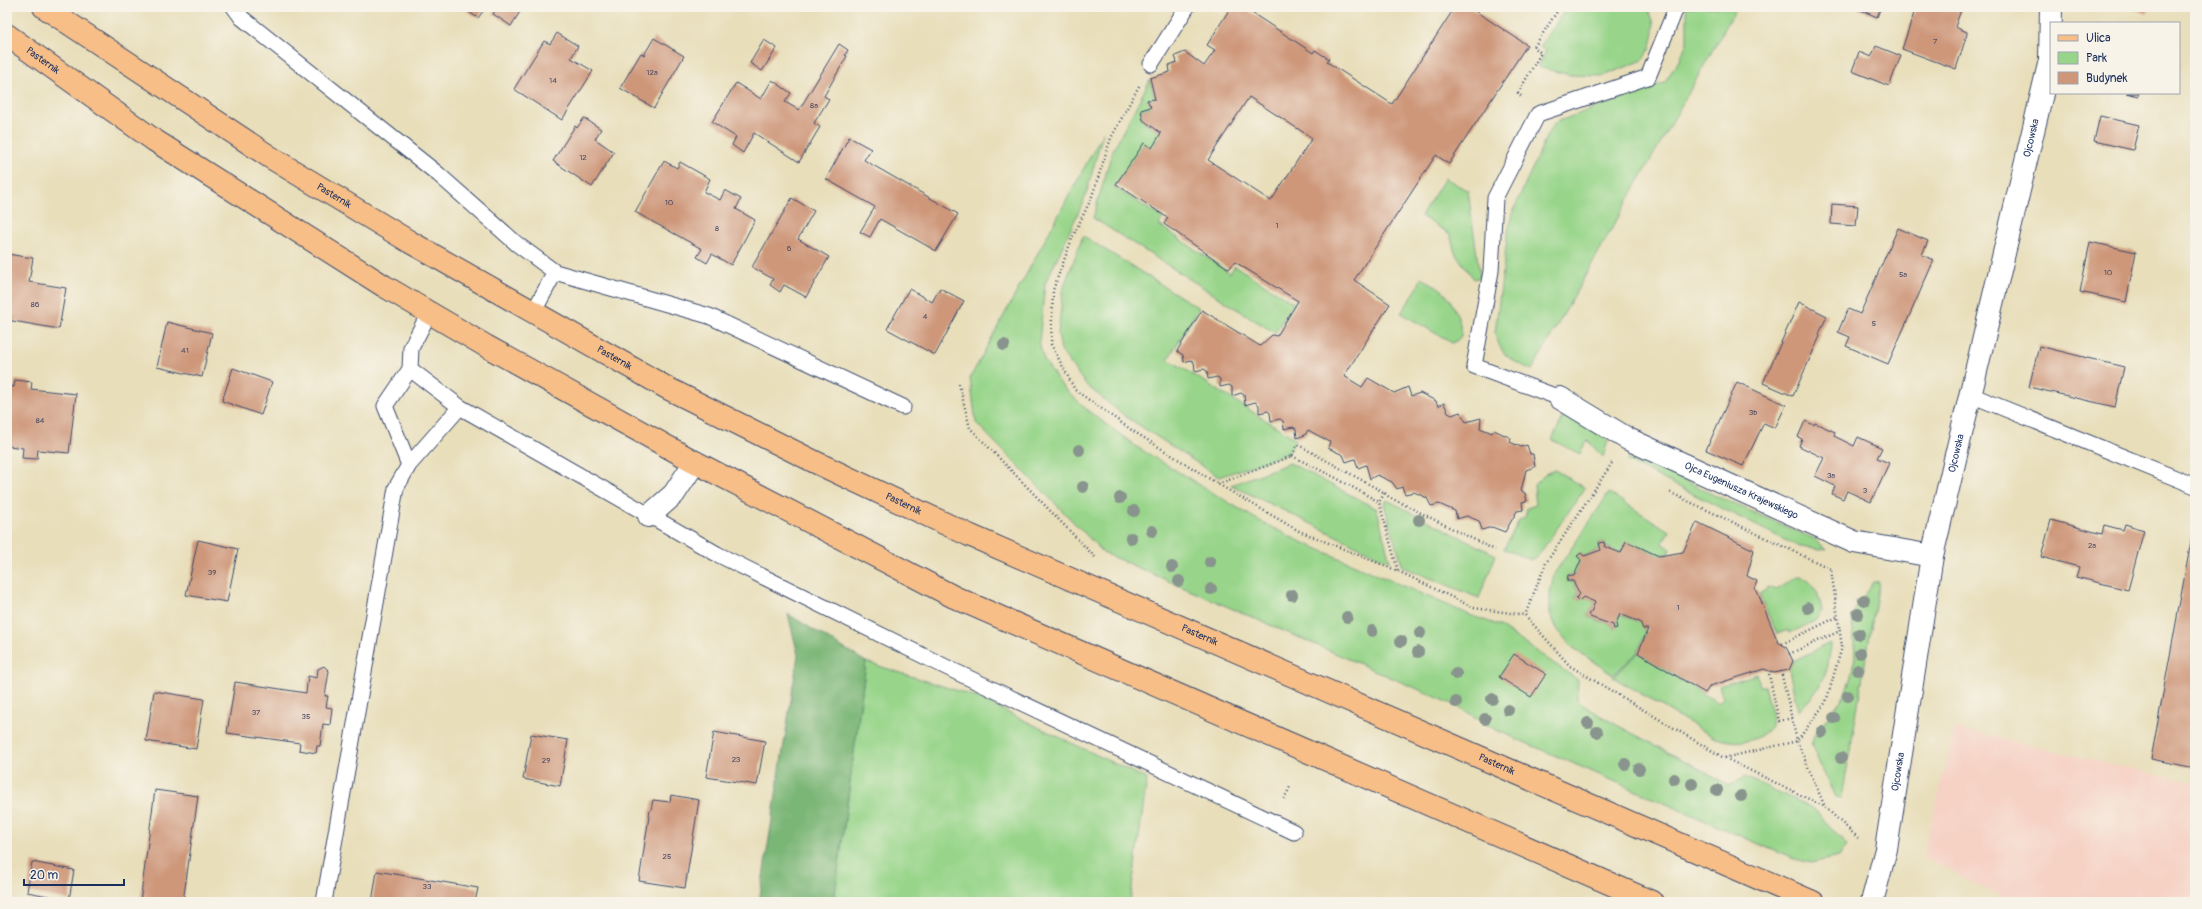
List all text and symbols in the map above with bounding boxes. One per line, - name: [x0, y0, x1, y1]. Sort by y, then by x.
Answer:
- legend: [2050, 22, 2180, 94]
- text: Ulica: [2086, 31, 2111, 46]
- house number: 7: [1933, 37, 1938, 46]
- street label: Pasternik: [24, 45, 63, 77]
- text: Park: [2086, 51, 2107, 66]
- house number: 12a: [646, 68, 658, 77]
- text: Budynek: [2086, 71, 2128, 86]
- house number: 14: [549, 76, 557, 85]
- house number: 8a: [810, 101, 818, 110]
- street label: Ojcowska: [2021, 117, 2042, 158]
- house number: 12: [579, 153, 587, 162]
- street label: Pasternik: [314, 181, 354, 211]
- house number: 10: [665, 198, 674, 207]
- house number: 1: [1275, 221, 1279, 230]
- house number: 8: [715, 224, 719, 233]
- house number: 6: [787, 244, 792, 253]
- house number: 10: [2104, 268, 2113, 277]
- house number: 5a: [1899, 270, 1907, 279]
- house number: 86: [31, 300, 40, 309]
- house number: 4: [923, 312, 928, 321]
- house number: 5: [1872, 319, 1876, 328]
- street label: Pasternik: [595, 343, 635, 373]
- house number: 41: [181, 346, 189, 355]
- house number: 3b: [1749, 408, 1757, 417]
- house number: 84: [36, 416, 45, 425]
- street label: Ojcowska: [1946, 433, 1967, 474]
- street label: Ojca Eugeniusza Krajewskiego: [1683, 460, 1801, 522]
- house number: 3a: [1827, 471, 1835, 480]
- house number: 3: [1863, 486, 1868, 495]
- street label: Pasternik: [884, 490, 924, 518]
- house number: 2a: [2088, 541, 2096, 550]
- house number: 39: [208, 568, 216, 577]
- house number: 1: [1676, 603, 1680, 612]
- street label: Pasternik: [1180, 622, 1220, 649]
- house number: 37: [252, 708, 261, 717]
- house number: 35: [302, 712, 310, 721]
- street label: Pasternik: [1477, 751, 1518, 778]
- street label: Ojcowska: [1889, 751, 1907, 792]
- house number: 23: [732, 755, 741, 764]
- house number: 29: [542, 756, 550, 765]
- house number: 25: [663, 852, 671, 861]
- scale bar: [24, 861, 124, 887]
- text: 20 m: [30, 868, 59, 883]
- house number: 33: [423, 882, 432, 891]

